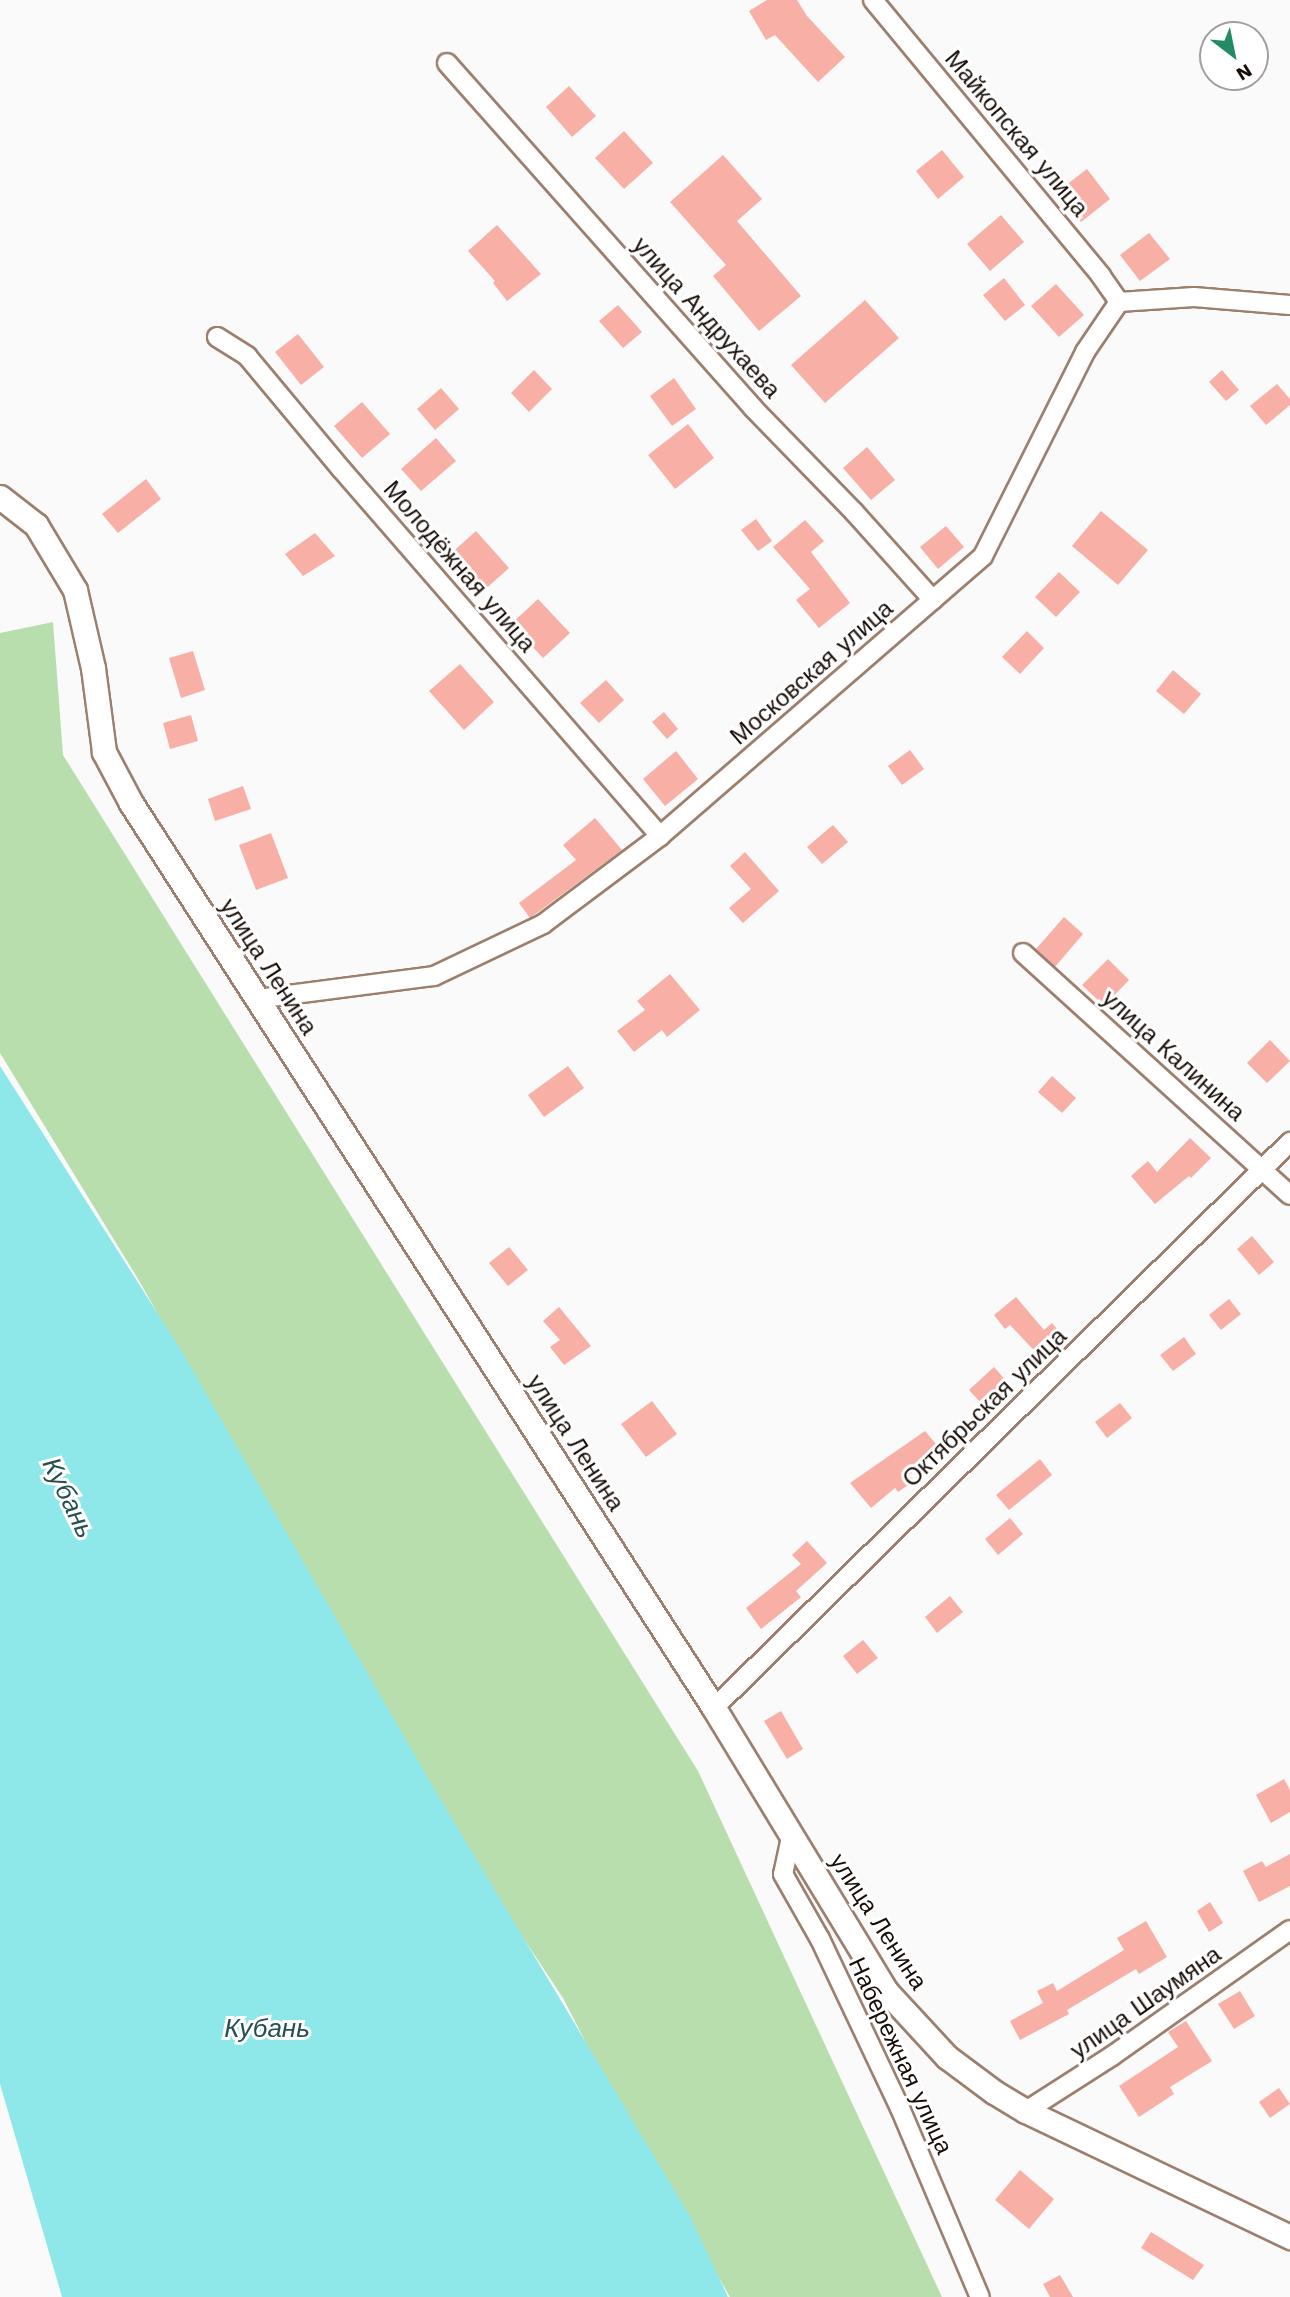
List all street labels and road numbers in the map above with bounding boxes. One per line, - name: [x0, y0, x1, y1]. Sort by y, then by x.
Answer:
- street label: Майкопская улица: [938, 45, 1094, 223]
- street label: улица Андрухаева: [626, 232, 786, 404]
- street label: Молодёжная улица: [377, 476, 541, 658]
- street label: Московская улица: [725, 595, 899, 751]
- street label: улица Ленина: [213, 894, 323, 1040]
- street label: улица Калинина: [1096, 984, 1250, 1128]
- street label: Октябрьская улица: [897, 1322, 1073, 1494]
- street label: улица Ленина: [520, 1370, 630, 1516]
- street label: улица Ленина: [823, 1849, 933, 1995]
- street label: улица Шаумяна: [1065, 1940, 1227, 2066]
- street label: Набережная улица: [842, 1953, 958, 2159]

